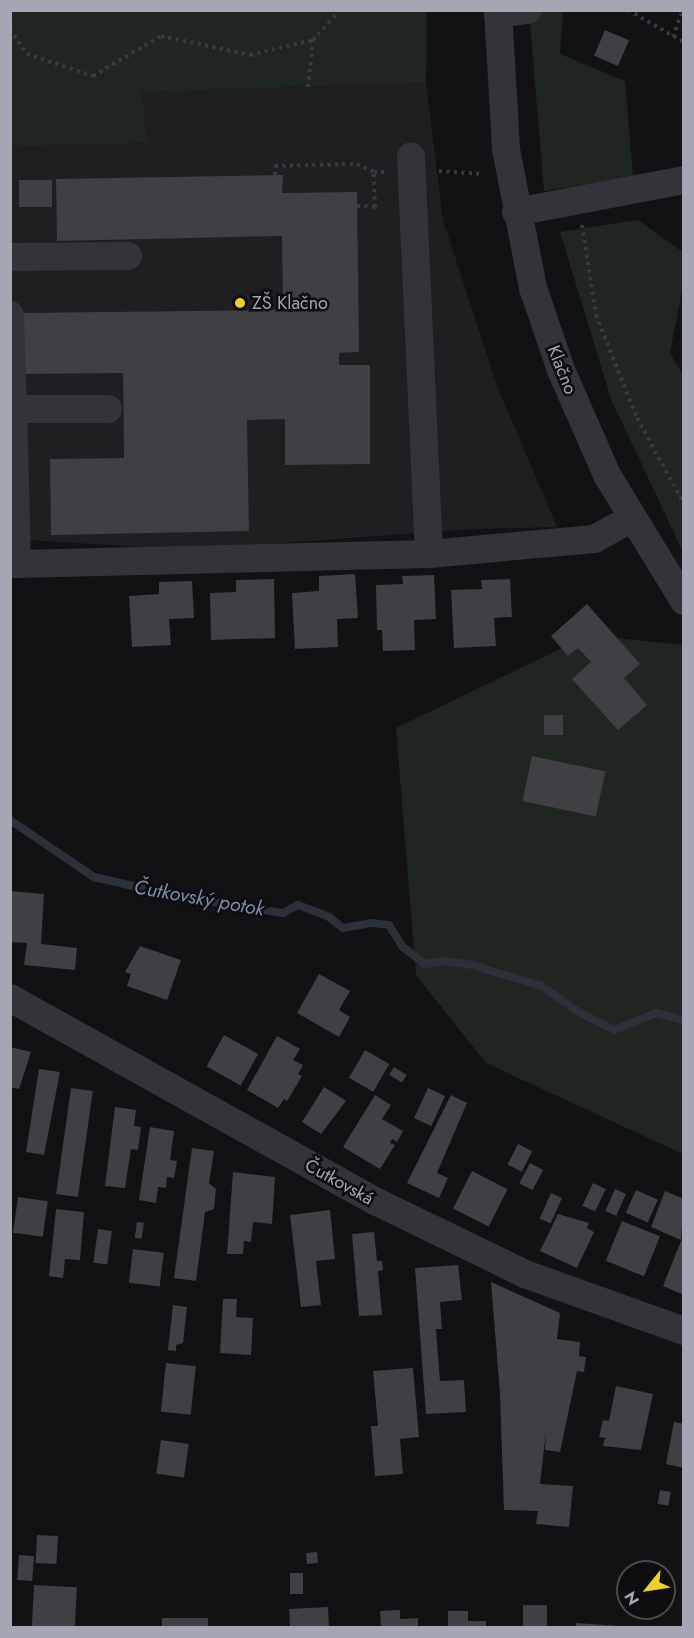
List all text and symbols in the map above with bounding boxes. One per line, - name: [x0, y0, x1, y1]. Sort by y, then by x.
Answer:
- place label: ZŠ Klačno: [252, 292, 328, 314]
- marker: ZŠ Klačno: [233, 296, 247, 310]
- street label: Klačno: [542, 342, 582, 398]
- water label: Čutkovský potok: [132, 875, 266, 921]
- street label: Čutkovská: [301, 1154, 377, 1210]
- north arrow: [616, 1560, 676, 1620]
- text: N: [619, 1587, 645, 1610]

